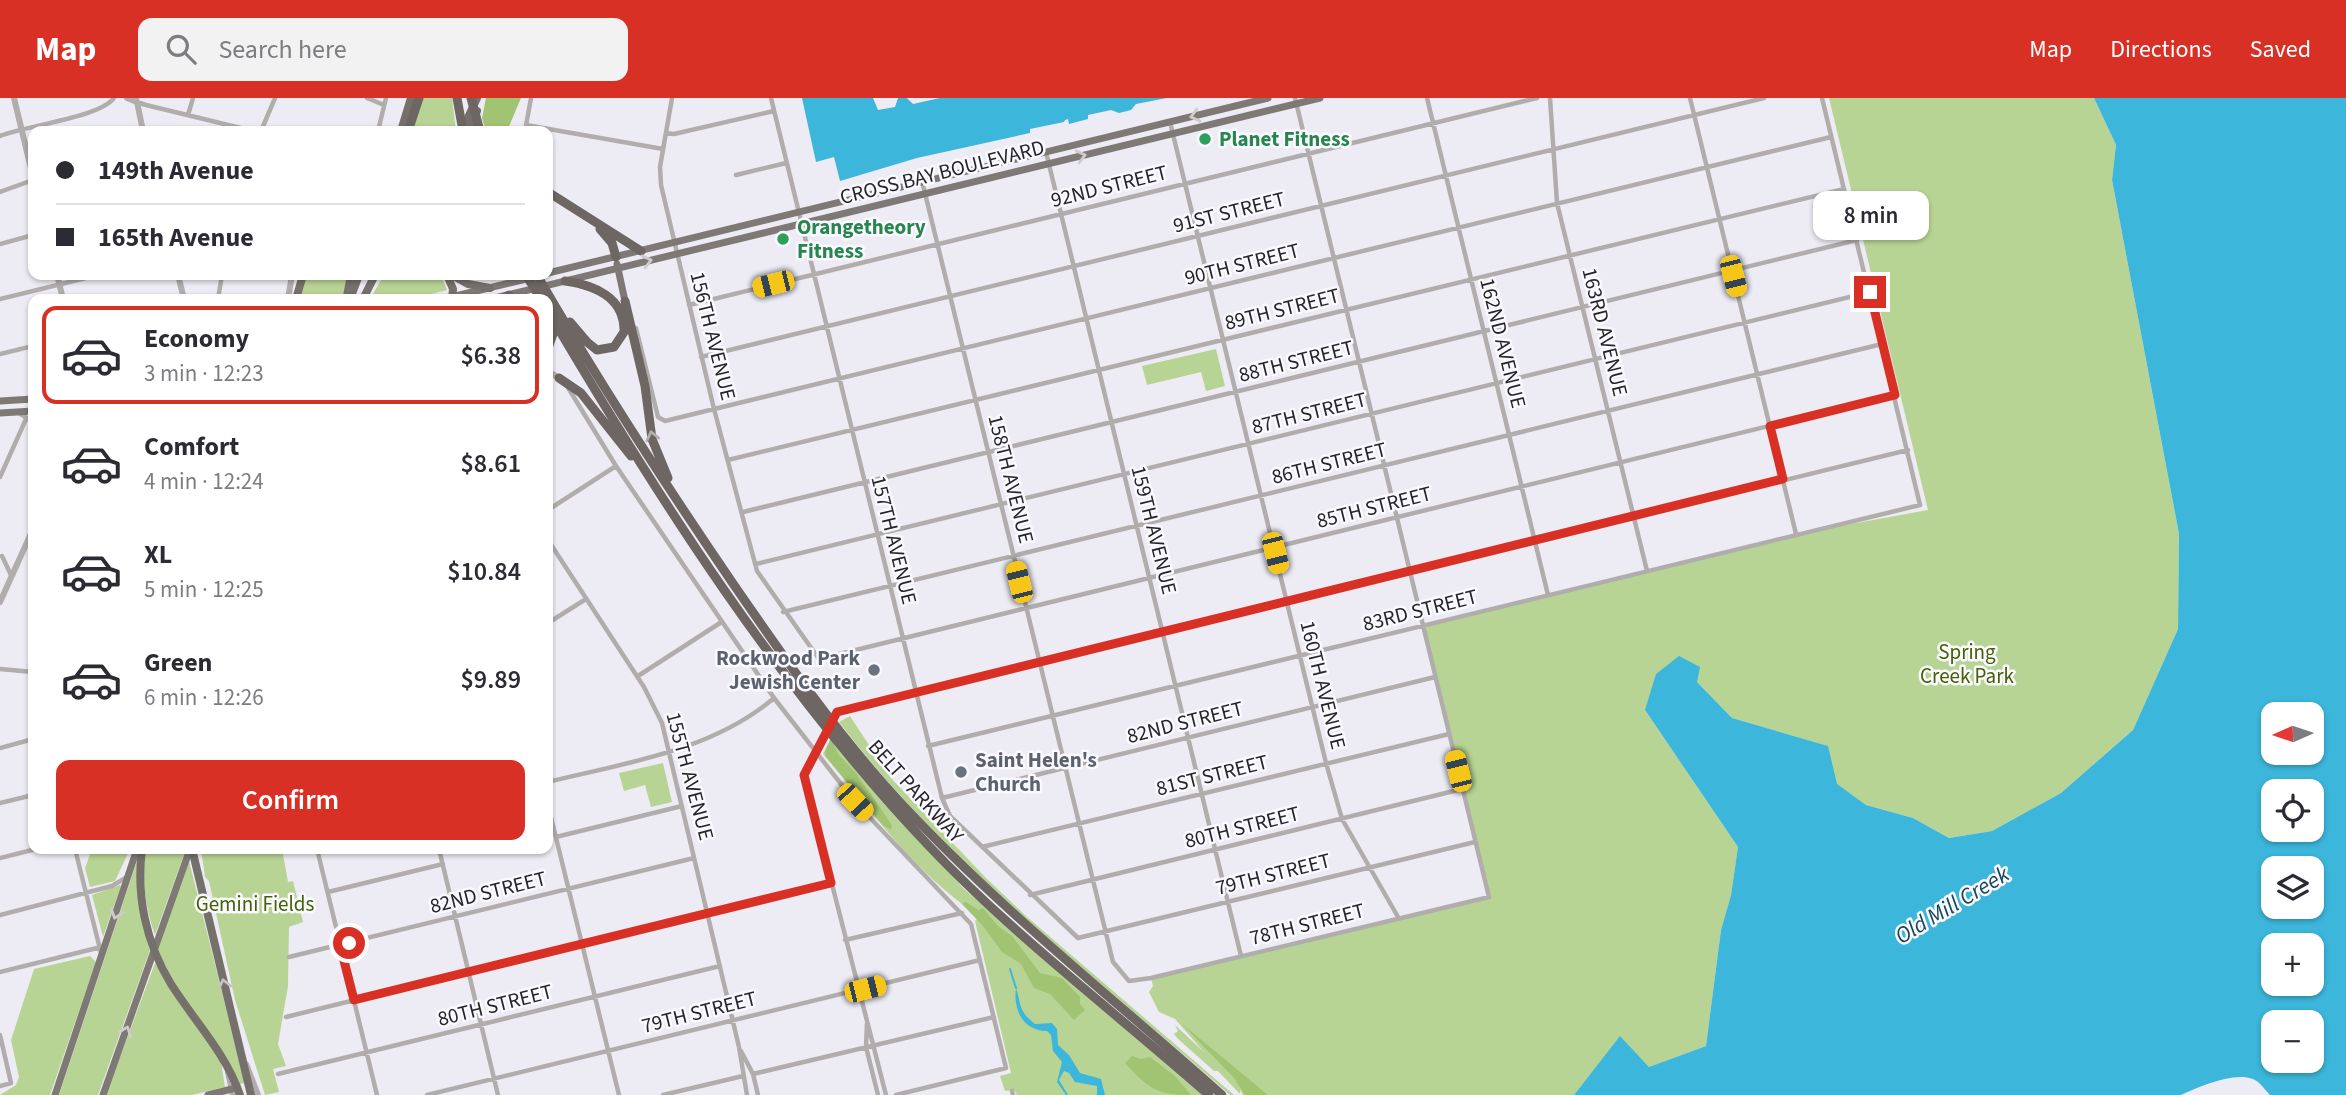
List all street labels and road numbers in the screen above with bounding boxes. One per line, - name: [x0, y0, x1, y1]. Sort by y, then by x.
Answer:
- street label: CROSS BAY BOULEVARD: [837, 132, 1047, 212]
- street label: 92ND STREET: [1048, 157, 1170, 215]
- street label: 91ST STREET: [1170, 184, 1288, 240]
- street label: 90TH STREET: [1181, 235, 1303, 293]
- street label: 163RD AVENUE: [1575, 265, 1635, 399]
- street label: 156TH AVENUE: [683, 268, 743, 404]
- street label: 162ND AVENUE: [1472, 275, 1534, 411]
- street label: 89TH STREET: [1221, 280, 1343, 338]
- street label: 88TH STREET: [1235, 332, 1357, 390]
- street label: 87TH STREET: [1248, 384, 1370, 442]
- street label: 158TH AVENUE: [981, 411, 1041, 547]
- street label: 86TH STREET: [1268, 434, 1390, 492]
- street label: 159TH AVENUE: [1124, 462, 1184, 598]
- street label: 157TH AVENUE: [864, 472, 924, 608]
- street label: 85TH STREET: [1313, 478, 1435, 536]
- street label: 83RD STREET: [1359, 581, 1481, 639]
- street label: 160TH AVENUE: [1293, 617, 1353, 753]
- street label: 82ND STREET: [1124, 693, 1246, 751]
- street label: 155TH AVENUE: [658, 709, 722, 843]
- street label: BELT PARKWAY: [861, 733, 971, 850]
- street label: 81ST STREET: [1153, 747, 1271, 803]
- street label: 80TH STREET: [1181, 798, 1303, 856]
- street label: 79TH STREET: [1212, 845, 1334, 903]
- street label: 82ND STREET: [427, 863, 549, 921]
- street label: 78TH STREET: [1246, 895, 1368, 953]
- street label: 80TH STREET: [434, 976, 556, 1034]
- street label: 79TH STREET: [638, 983, 760, 1041]

